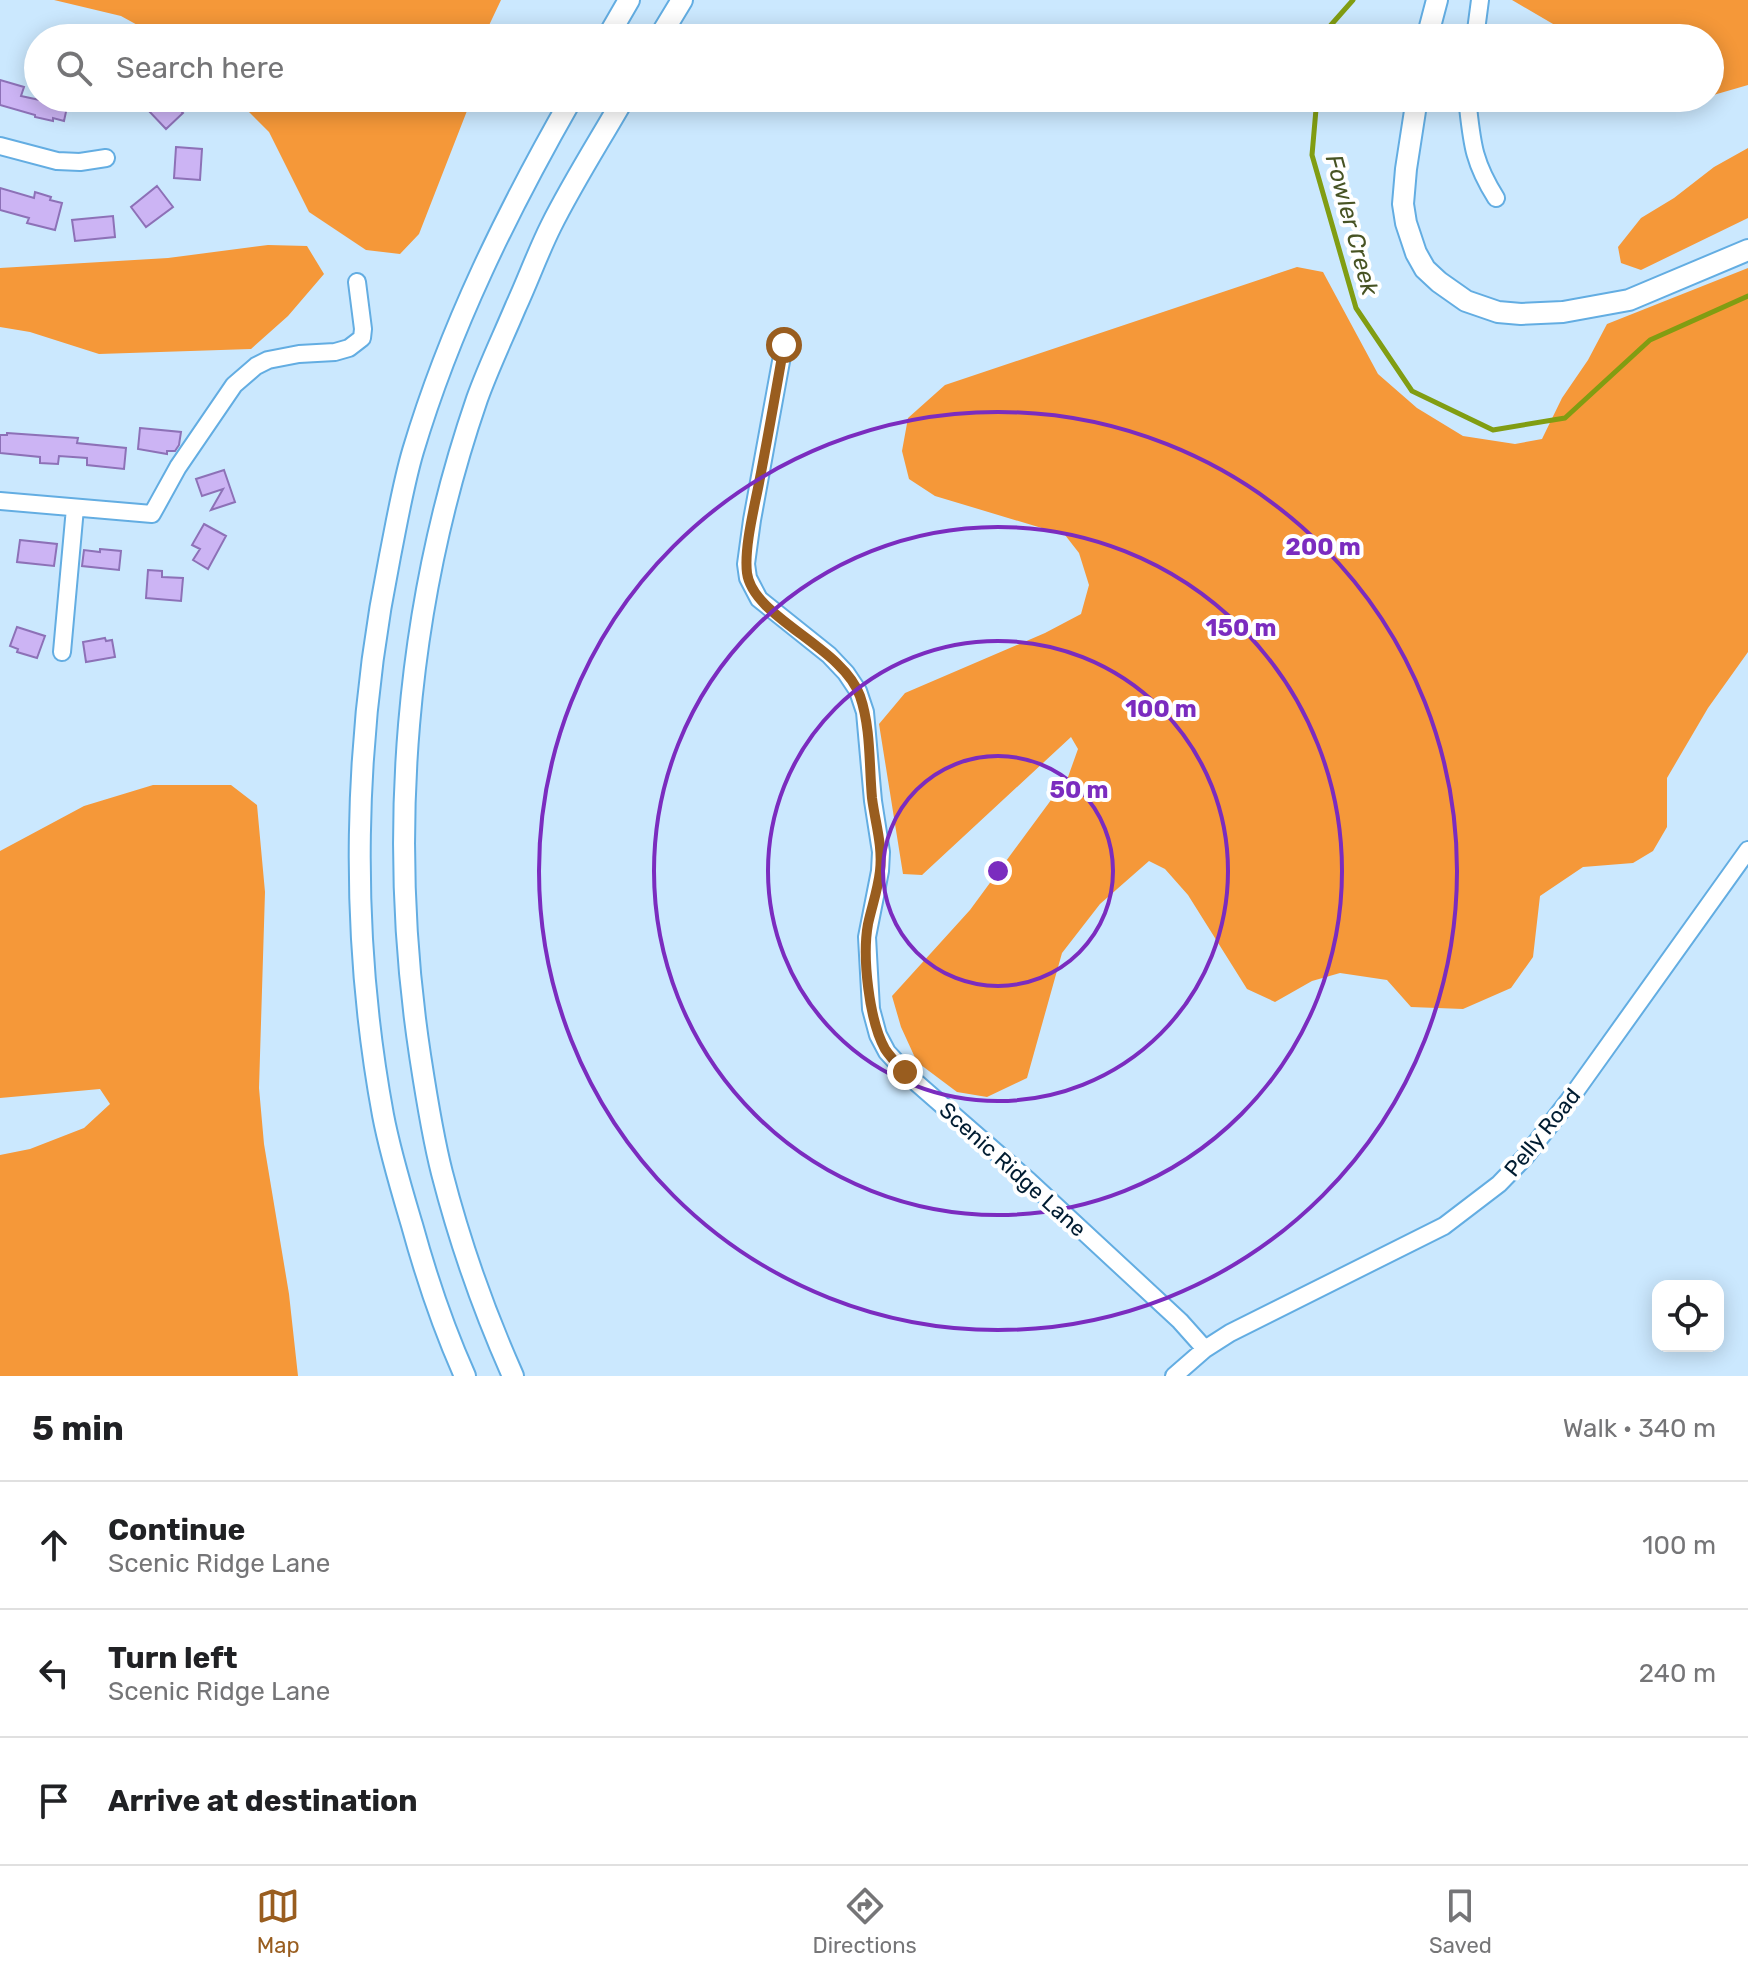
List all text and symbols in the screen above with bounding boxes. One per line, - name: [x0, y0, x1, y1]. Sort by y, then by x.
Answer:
- search box: [24, 24, 1724, 112]
- icon: search: [52, 46, 96, 90]
- text: Search here: [116, 50, 284, 86]
- water label: Fowler Creek: [1320, 152, 1384, 299]
- route start: [766, 327, 802, 363]
- text: 200 m: [1285, 533, 1361, 561]
- text: 150 m: [1206, 614, 1276, 642]
- text: 100 m: [1125, 695, 1197, 723]
- text: 50 m: [1050, 776, 1108, 804]
- centre of rings: [984, 857, 1012, 885]
- route end: [887, 1054, 923, 1090]
- street label: Pelly Road: [1499, 1083, 1586, 1182]
- street label: Scenic Ridge Lane: [934, 1096, 1092, 1242]
- map controls: [1652, 1280, 1724, 1352]
- button: locate: [1652, 1280, 1724, 1352]
- text: 5 min: [32, 1408, 124, 1449]
- text: Walk · 340 m: [1563, 1413, 1716, 1444]
- text: Continue: [108, 1512, 245, 1548]
- icon: ahead: [32, 1523, 76, 1567]
- text: 100 m: [1642, 1530, 1716, 1561]
- text: Scenic Ridge Lane: [108, 1548, 330, 1579]
- text: Turn left: [108, 1640, 238, 1676]
- icon: left: [32, 1651, 76, 1695]
- text: 240 m: [1639, 1658, 1716, 1689]
- text: Scenic Ridge Lane: [108, 1676, 330, 1707]
- icon: arrive: [32, 1779, 76, 1823]
- text: Arrive at destination: [108, 1783, 418, 1819]
- tab: Map: [256, 1884, 300, 1959]
- tab: Directions: [812, 1884, 917, 1959]
- tab: Saved: [1429, 1884, 1492, 1959]

